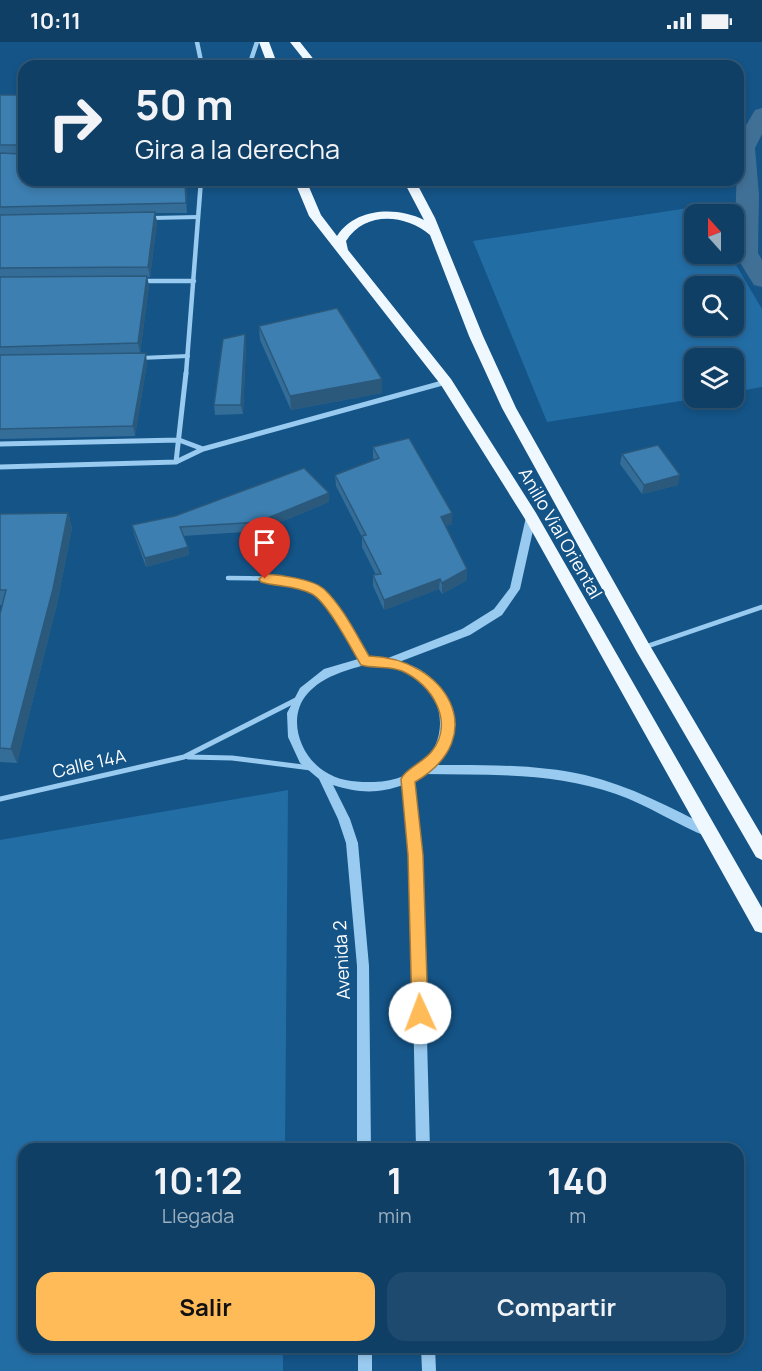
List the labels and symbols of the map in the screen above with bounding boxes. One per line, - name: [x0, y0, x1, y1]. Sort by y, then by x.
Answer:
- north arrow: [684, 204, 744, 264]
- street label: Anillo Vial Oriental: [514, 463, 608, 603]
- pin: [239, 517, 290, 579]
- street label: Calle 14A: [50, 743, 129, 783]
- street label: Avenida 2: [327, 920, 355, 1000]
- position arrow: [388, 981, 452, 1045]

